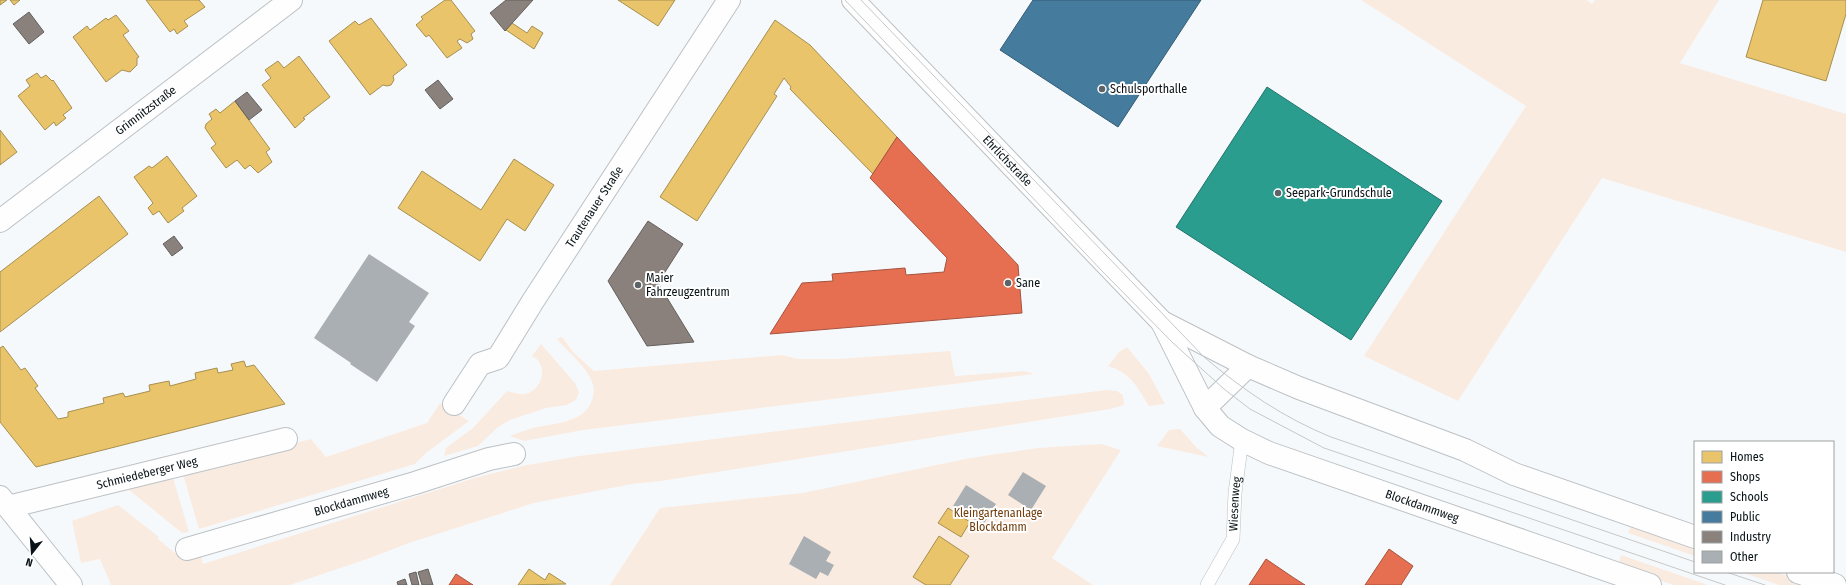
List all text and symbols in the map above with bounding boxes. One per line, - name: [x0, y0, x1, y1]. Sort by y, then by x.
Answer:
- place label: Schulsporthalle: [1110, 82, 1187, 96]
- street label: Grimnitzstraße: [113, 83, 179, 138]
- marker: Schulsporthalle: [1097, 84, 1107, 94]
- street label: Ehrlichstraße: [980, 133, 1035, 189]
- street label: Trautenauer Straße: [563, 163, 626, 250]
- place label: Seepark-Grundschule: [1286, 186, 1392, 200]
- marker: Seepark-Grundschule: [1273, 188, 1283, 198]
- place label: Maier Fahrzeugzentrum: [646, 271, 730, 299]
- place label: Sane: [1016, 276, 1040, 290]
- marker: Sane: [1003, 278, 1013, 288]
- marker: Maier Fahrzeugzentrum: [633, 280, 643, 290]
- legend: [1694, 441, 1834, 573]
- text: Homes: [1730, 450, 1764, 464]
- street label: Schmiedeberger Weg: [95, 454, 199, 492]
- text: Shops: [1730, 470, 1760, 484]
- street label: Wiesenweg: [1226, 475, 1244, 532]
- street label: Blockdammweg: [312, 484, 390, 519]
- street label: Blockdammweg: [1384, 487, 1461, 525]
- text: Schools: [1730, 490, 1768, 504]
- park label: Kleingartenanlage Blockdamm: [954, 506, 1042, 534]
- text: Public: [1730, 510, 1760, 524]
- text: Industry: [1730, 530, 1771, 544]
- north arrow: [12, 533, 52, 573]
- text: Other: [1730, 550, 1759, 564]
- text: N: [24, 555, 34, 569]

